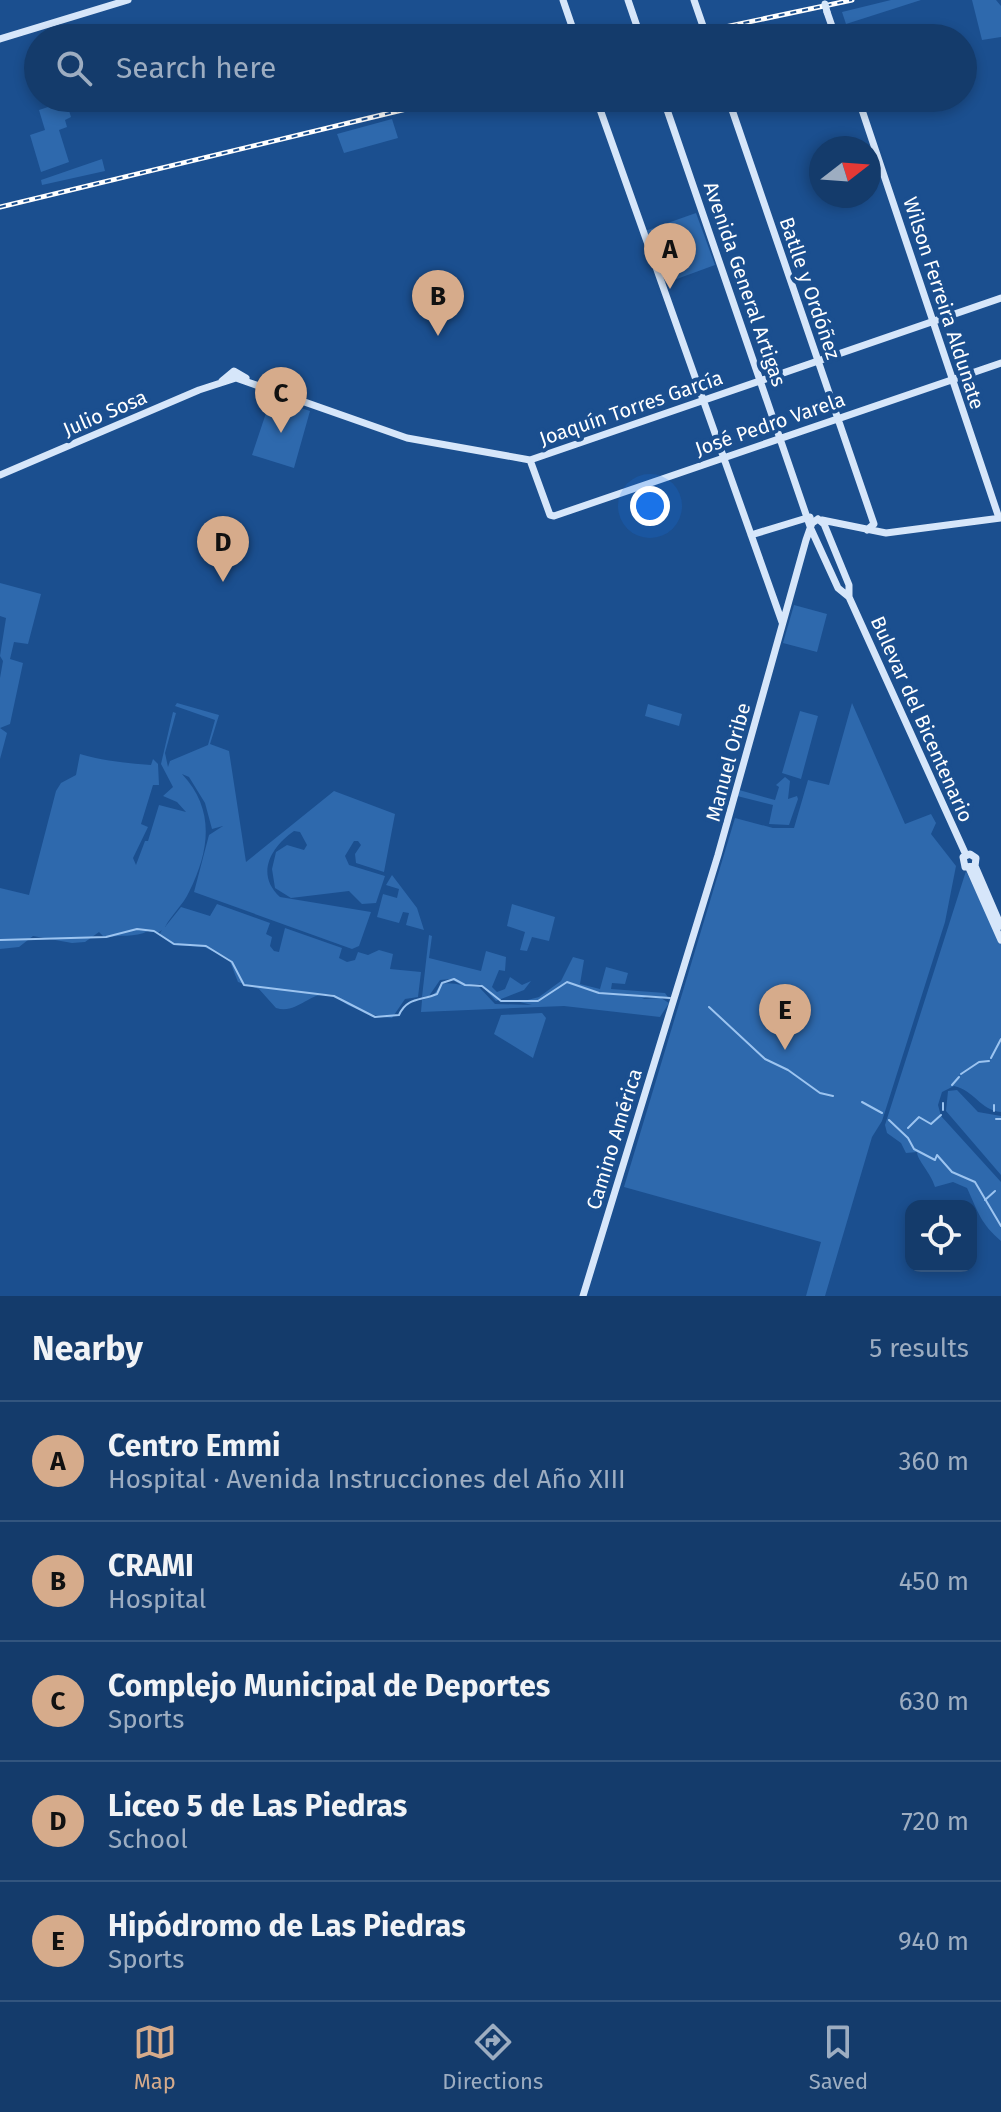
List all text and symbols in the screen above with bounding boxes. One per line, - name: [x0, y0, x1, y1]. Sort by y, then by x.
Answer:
- search box: [24, 24, 977, 112]
- icon: search: [52, 46, 96, 90]
- text: Search here: [116, 50, 276, 86]
- north arrow: [809, 136, 881, 208]
- street label: Avenida General Artigas: [699, 179, 791, 389]
- street label: Wilson Ferreira Aldunate: [898, 194, 990, 412]
- street label: Batlle y Ordóñez: [774, 214, 846, 363]
- pin: A: [644, 223, 696, 289]
- pin: B: [412, 270, 464, 336]
- street label: Joaquín Torres García: [536, 365, 726, 451]
- pin: C: [255, 367, 307, 433]
- street label: Julio Sosa: [59, 385, 151, 441]
- street label: José Pedro Varela: [692, 387, 848, 461]
- your location: [630, 486, 670, 526]
- pin: D: [197, 516, 249, 582]
- street label: Bulevar del Bicentenario: [866, 612, 978, 826]
- street label: Manuel Oribe: [701, 700, 755, 824]
- pin: E: [759, 984, 811, 1050]
- street label: Camino América: [581, 1065, 647, 1213]
- map controls: [905, 1200, 977, 1272]
- button: locate: [905, 1200, 977, 1272]
- text: Nearby: [32, 1328, 143, 1369]
- text: 5 results: [869, 1333, 969, 1364]
- text: Centro Emmi: [108, 1428, 281, 1464]
- text: A: [50, 1446, 66, 1477]
- text: 360 m: [898, 1446, 969, 1477]
- text: Hospital · Avenida Instrucciones del Año XIII: [108, 1464, 626, 1495]
- text: CRAMI: [108, 1548, 194, 1584]
- text: B: [50, 1566, 66, 1597]
- text: 450 m: [899, 1566, 969, 1597]
- text: Hospital: [108, 1584, 207, 1615]
- text: Complejo Municipal de Deportes: [108, 1668, 550, 1704]
- text: C: [51, 1686, 65, 1717]
- text: 630 m: [899, 1686, 969, 1717]
- text: Sports: [108, 1704, 184, 1735]
- text: Liceo 5 de Las Piedras: [108, 1788, 407, 1824]
- text: D: [50, 1806, 66, 1837]
- text: 720 m: [901, 1806, 969, 1837]
- text: School: [108, 1824, 188, 1855]
- text: Hipódromo de Las Piedras: [108, 1908, 466, 1944]
- text: E: [51, 1926, 65, 1957]
- text: 940 m: [898, 1926, 969, 1957]
- text: Sports: [108, 1944, 184, 1975]
- tab: Map: [133, 2020, 177, 2095]
- tab: Directions: [442, 2020, 543, 2095]
- tab: Saved: [809, 2020, 868, 2095]

